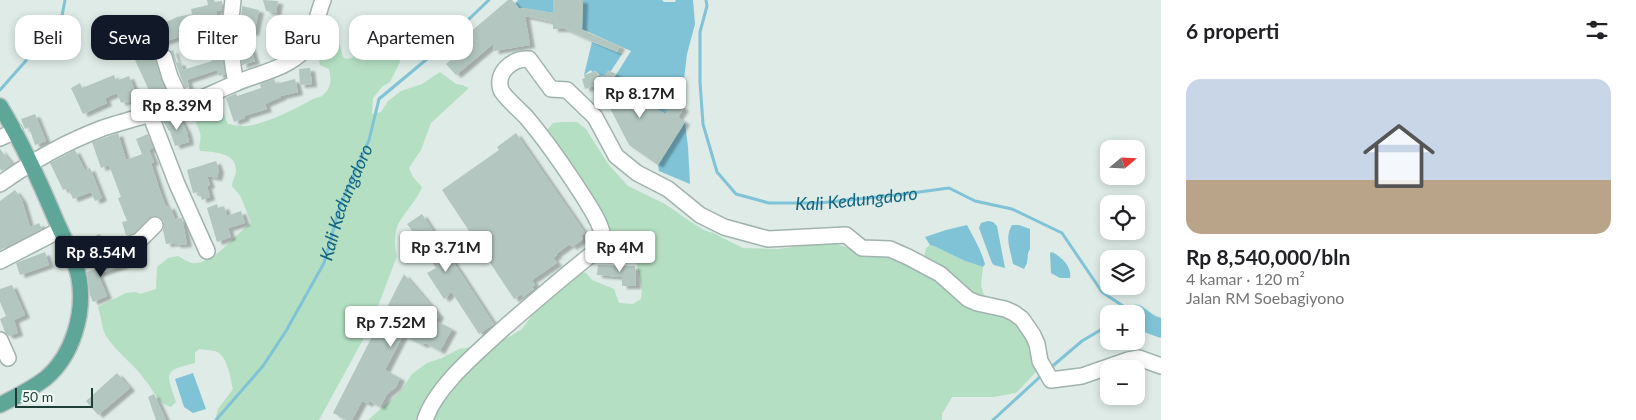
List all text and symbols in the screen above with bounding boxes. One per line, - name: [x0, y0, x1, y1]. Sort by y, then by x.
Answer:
- chip: Beli: [15, 15, 81, 60]
- chip: Sewa: [91, 15, 169, 60]
- chip: Filter: [179, 15, 256, 60]
- chip: Baru: [266, 15, 339, 60]
- chip: Apartemen: [349, 15, 473, 60]
- icon: filters: [1583, 16, 1611, 44]
- text: 6 properti: [1186, 18, 1279, 43]
- pin: Rp 8.17M: [588, 76, 692, 119]
- text: Rp 8.17M: [605, 83, 675, 102]
- pin: Rp 8.39M: [125, 88, 229, 131]
- text: Rp 8.39M: [142, 95, 212, 114]
- icon: home: [1354, 111, 1444, 201]
- north arrow: [1100, 140, 1145, 185]
- map controls: [1100, 140, 1145, 405]
- water label: Kali Kedungdoro: [314, 141, 377, 263]
- water label: Kali Kedungdoro: [795, 181, 919, 214]
- button: locate: [1100, 195, 1145, 240]
- pin: Rp 3.71M: [394, 230, 498, 273]
- pin: Rp 4M: [585, 230, 655, 273]
- pin: Rp 8.54M: [49, 236, 153, 278]
- text: Rp 3.71M: [411, 237, 481, 256]
- text: Rp 4M: [596, 237, 644, 256]
- text: Rp 8.54M: [66, 242, 136, 261]
- text: Rp 8,540,000/bln: [1186, 244, 1350, 269]
- button: layers: [1100, 250, 1145, 295]
- text: 4 kamar · 120 m²: [1186, 269, 1305, 288]
- text: Jalan RM Soebagiyono: [1186, 288, 1344, 307]
- button: +: [1100, 305, 1145, 350]
- pin: Rp 7.52M: [339, 306, 443, 348]
- text: Rp 7.52M: [356, 312, 426, 331]
- button: −: [1100, 360, 1145, 405]
- scale bar: [15, 385, 92, 408]
- text: 50 m: [22, 388, 53, 405]

